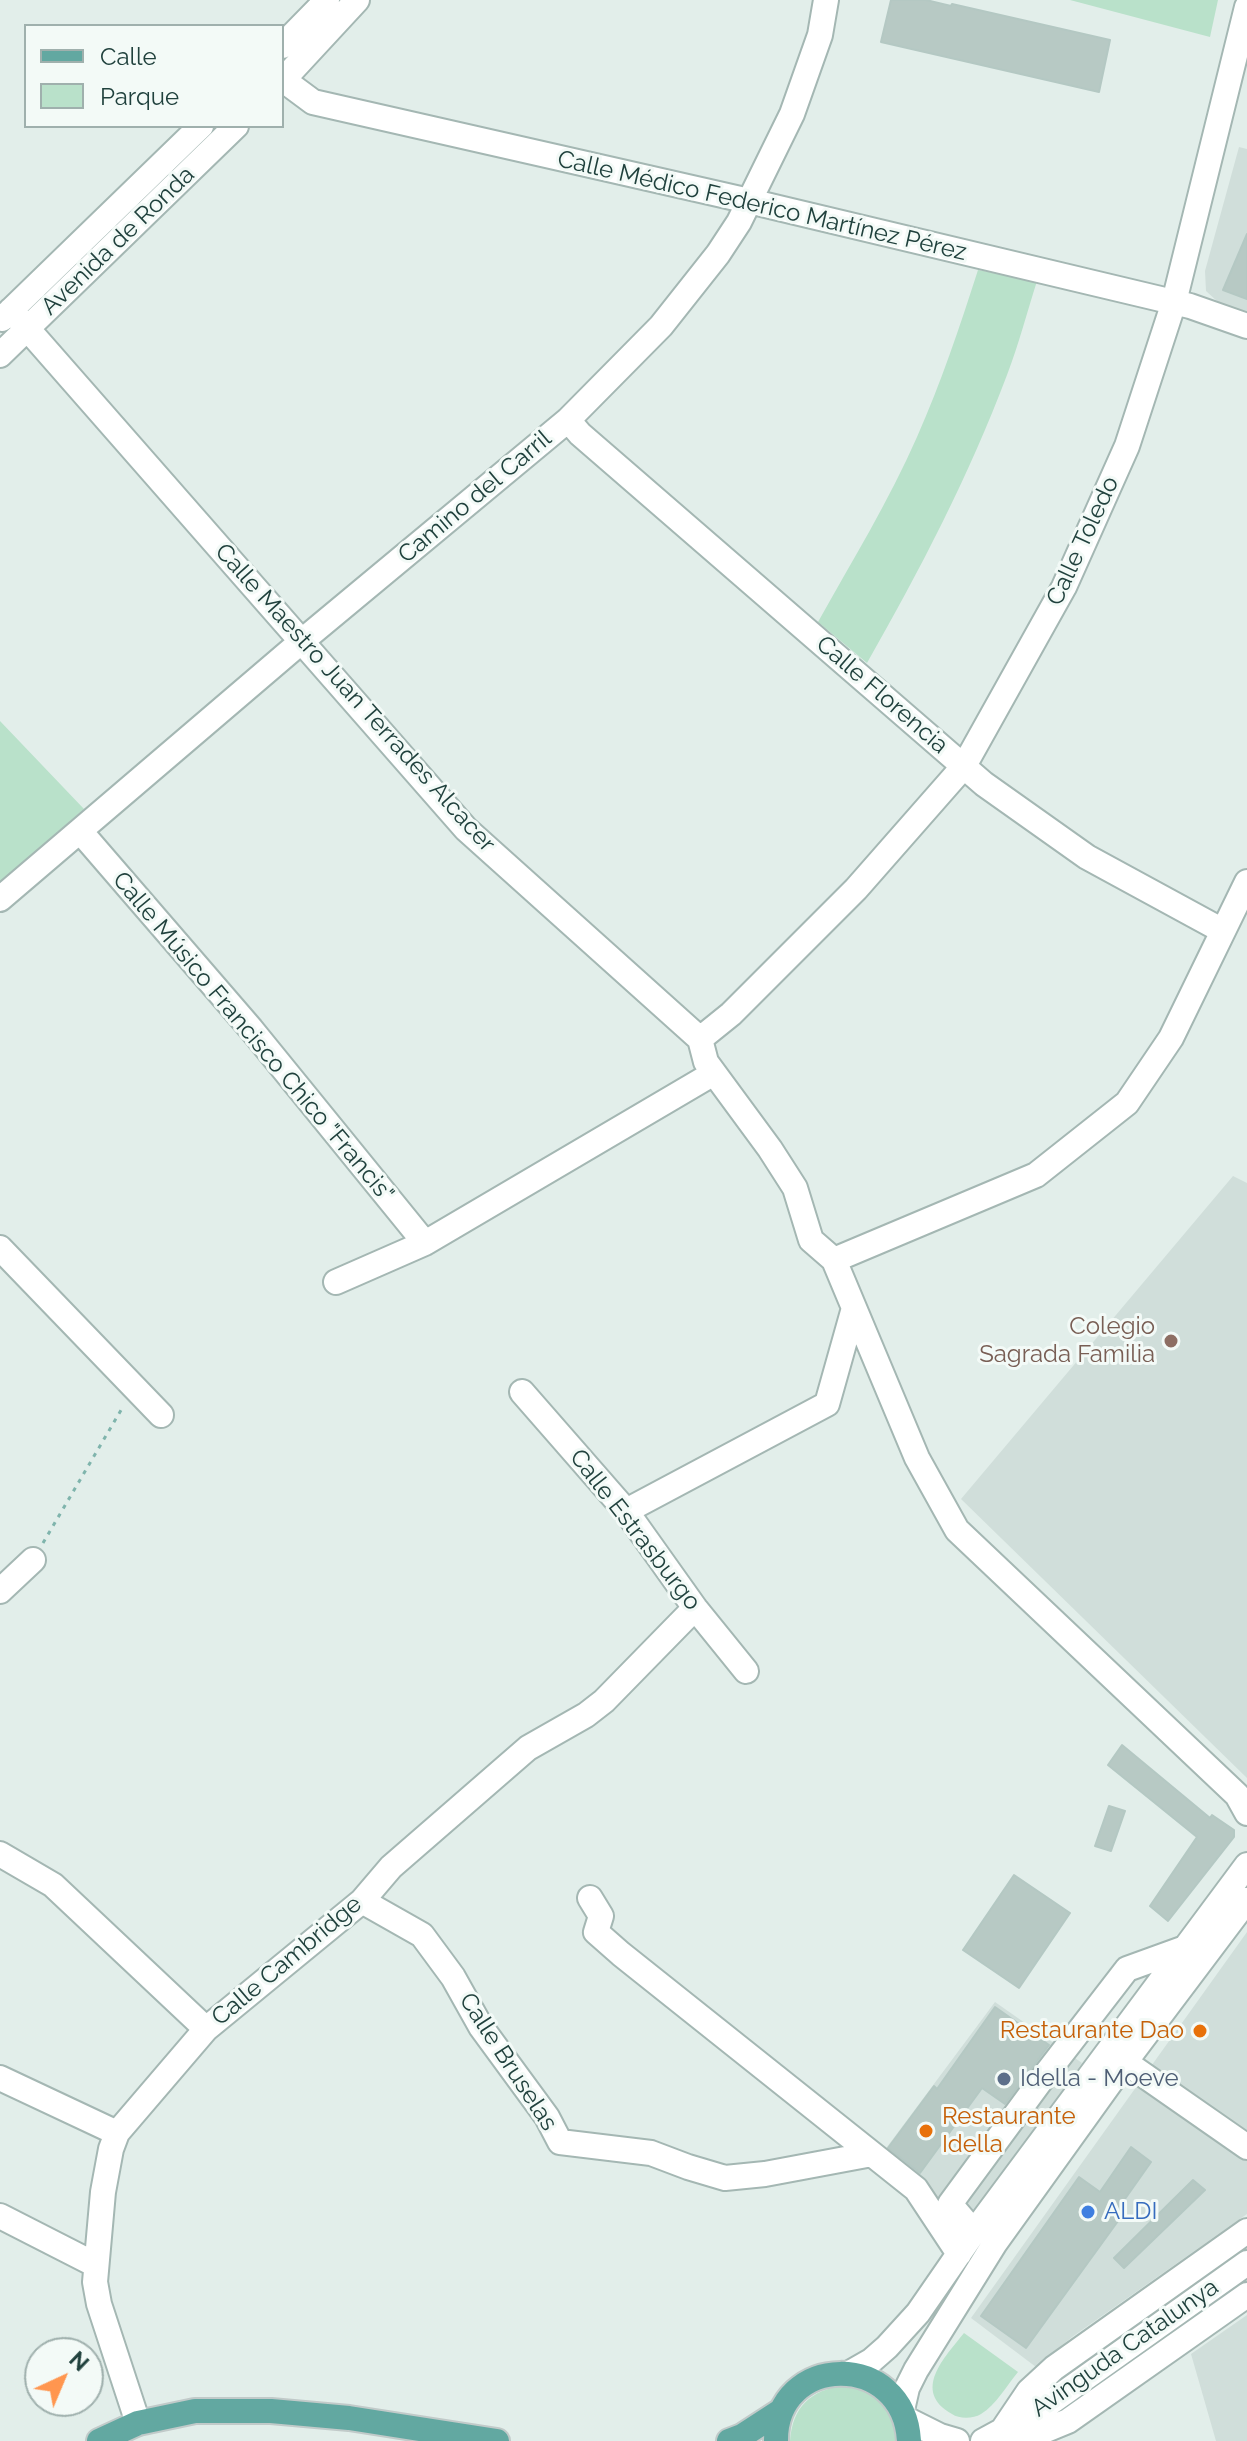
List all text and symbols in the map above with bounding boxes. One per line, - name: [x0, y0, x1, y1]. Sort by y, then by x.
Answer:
- legend: [24, 24, 284, 128]
- text: Calle: [100, 42, 157, 71]
- text: Parque: [100, 82, 179, 111]
- street label: Calle Médico Federico Martínez Pérez: [555, 145, 969, 267]
- street label: Avenida de Ronda: [35, 161, 201, 321]
- street label: Camino del Carril: [393, 425, 557, 569]
- street label: Calle Toledo: [1041, 472, 1125, 610]
- street label: Calle Maestro Juan Terrades Alcacer: [209, 538, 501, 858]
- street label: Calle Florencia: [810, 630, 954, 760]
- street label: Calle Músico Francisco Chico "Francis": [106, 866, 400, 1208]
- place label: Colegio Sagrada Familia: [979, 1313, 1155, 1369]
- marker: Colegio Sagrada Familia: [1162, 1332, 1180, 1350]
- street label: Calle Estrasburgo: [563, 1444, 707, 1616]
- street label: Calle Cambridge: [206, 1890, 368, 2032]
- street label: Calle Bruselas: [453, 1988, 563, 2136]
- place label: Restaurante Dao: [1000, 2017, 1184, 2045]
- marker: Restaurante Dao: [1191, 2022, 1209, 2040]
- place label: Idella - Moeve: [1020, 2065, 1179, 2093]
- marker: Idella - Moeve: [995, 2070, 1013, 2088]
- place label: Restaurante Idella: [942, 2103, 1076, 2159]
- marker: Restaurante Idella: [917, 2122, 935, 2140]
- place label: ALDI: [1104, 2198, 1157, 2226]
- marker: ALDI: [1079, 2203, 1097, 2221]
- street label: Avinguda Catalunya: [1026, 2273, 1224, 2423]
- north arrow: [24, 2337, 104, 2417]
- text: N: [64, 2346, 94, 2376]

